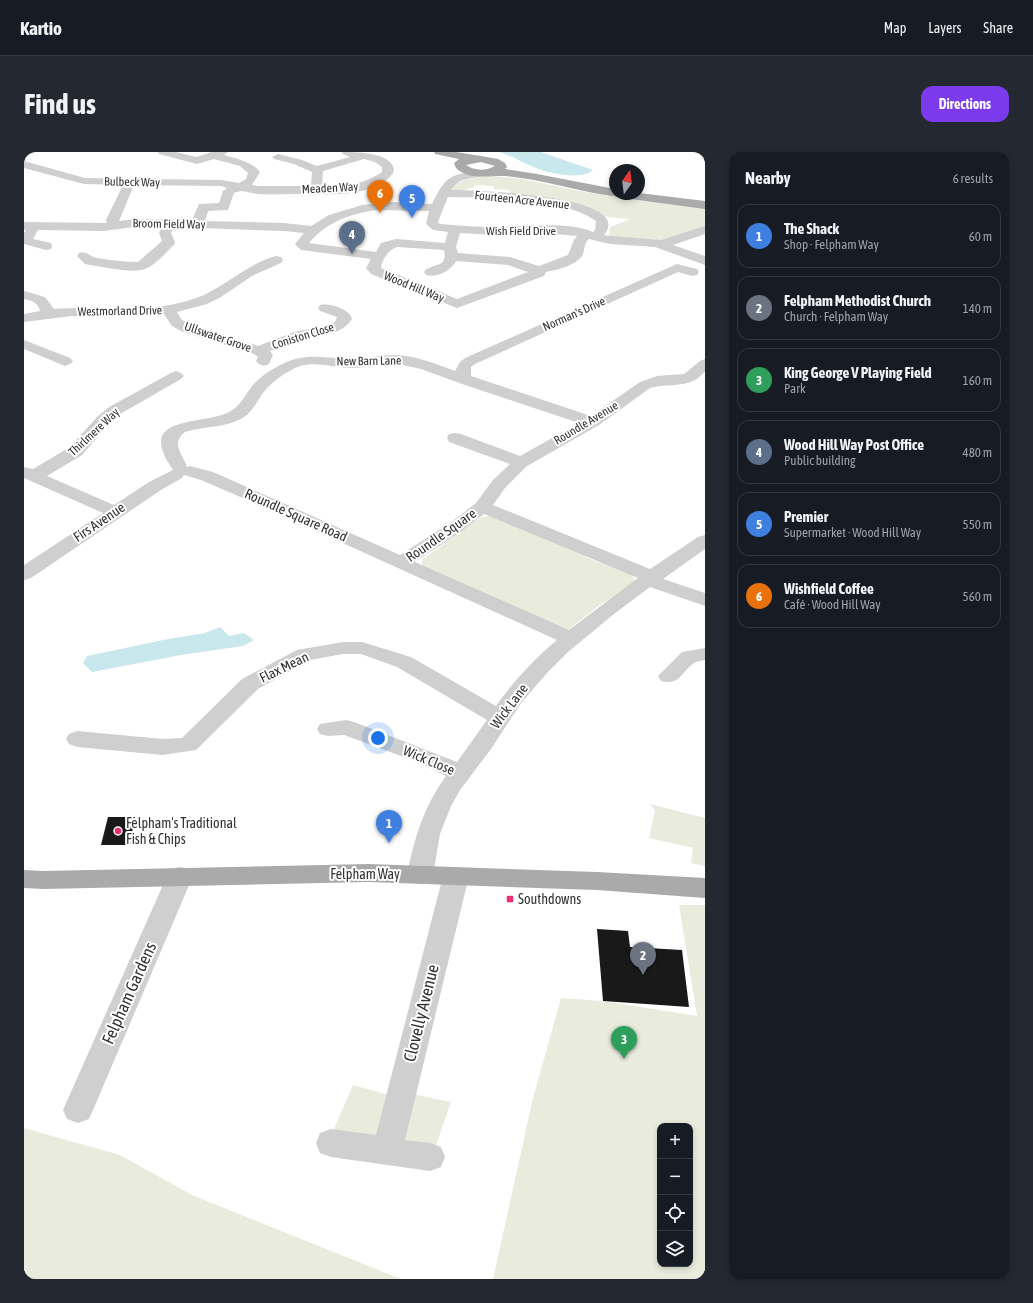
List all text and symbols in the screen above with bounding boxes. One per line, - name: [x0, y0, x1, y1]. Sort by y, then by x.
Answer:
- text: Kartio: [20, 17, 62, 39]
- text: Map: [884, 20, 906, 36]
- text: Layers: [928, 20, 961, 36]
- text: Share: [983, 20, 1013, 36]
- button: Directions: [921, 86, 1009, 122]
- text: Find us: [24, 88, 96, 120]
- north arrow: [609, 164, 645, 200]
- text: Nearby: [745, 168, 791, 188]
- text: 6 results: [953, 171, 993, 186]
- street label: Bulbeck Way: [104, 175, 160, 189]
- street label: Meaden Way: [301, 180, 359, 196]
- pin: 6: [367, 180, 393, 213]
- pin: 5: [399, 185, 425, 218]
- street label: Fourteen Acre Avenue: [474, 188, 570, 212]
- street label: Broom Field Way: [132, 216, 206, 232]
- text: The Shack: [784, 220, 839, 237]
- pin: 4: [339, 221, 365, 254]
- street label: Wish Field Drive: [486, 224, 556, 238]
- text: 1: [756, 229, 762, 244]
- text: 60 m: [969, 229, 992, 244]
- text: Shop · Felpham Way: [784, 237, 879, 252]
- street label: Wood Hill Way: [382, 269, 446, 305]
- text: Felpham Methodist Church: [784, 292, 931, 309]
- street label: Norman's Drive: [540, 294, 608, 334]
- text: 2: [756, 301, 762, 316]
- text: 140 m: [963, 301, 992, 316]
- street label: Westmorland Drive: [78, 303, 162, 319]
- text: Church · Felpham Way: [784, 309, 888, 324]
- street label: Ullswater Grove: [183, 319, 253, 355]
- street label: Coniston Close: [270, 320, 336, 352]
- street label: New Barn Lane: [336, 353, 402, 369]
- text: King George V Playing Field: [784, 364, 932, 381]
- text: 3: [756, 373, 762, 388]
- text: 160 m: [963, 373, 992, 388]
- text: Park: [784, 381, 806, 396]
- street label: Roundle Avenue: [551, 398, 621, 448]
- street label: Thirlmere Way: [66, 405, 122, 459]
- text: Wood Hill Way Post Office: [784, 436, 924, 453]
- text: 4: [756, 445, 762, 460]
- text: 480 m: [963, 445, 992, 460]
- text: Public building: [784, 453, 856, 468]
- street label: Roundle Square Road: [242, 485, 350, 545]
- street label: Firs Avenue: [70, 499, 128, 545]
- street label: Roundle Square: [403, 505, 479, 565]
- text: Premier: [784, 508, 828, 525]
- text: 5: [756, 517, 762, 532]
- text: 550 m: [963, 517, 992, 532]
- text: Supermarket · Wood Hill Way: [784, 525, 921, 540]
- text: Wishfield Coffee: [784, 580, 874, 597]
- text: 6: [756, 589, 762, 604]
- text: 560 m: [963, 589, 992, 604]
- text: Café · Wood Hill Way: [784, 597, 881, 612]
- street label: Flax Mean: [257, 648, 311, 686]
- street label: Wick Lane: [487, 681, 531, 731]
- your location: [368, 728, 388, 748]
- street label: Wick Close: [401, 742, 457, 778]
- pin: 1: [376, 810, 402, 843]
- place label: Felpham's Traditional Fish & Chips: [126, 815, 237, 847]
- marker: Felpham's Traditional Fish & Chips: [113, 826, 123, 836]
- street label: Felpham Way: [330, 866, 400, 882]
- place label: Southdowns: [518, 891, 581, 907]
- marker: Southdowns: [505, 894, 515, 904]
- street label: Felpham Gardens: [98, 939, 160, 1047]
- pin: 2: [630, 942, 656, 975]
- street label: Clovelly Avenue: [399, 962, 443, 1064]
- pin: 3: [611, 1026, 637, 1059]
- map controls: [657, 1123, 693, 1267]
- button: +: [657, 1123, 693, 1159]
- button: −: [657, 1159, 693, 1195]
- button: locate: [657, 1195, 693, 1231]
- button: layers: [657, 1231, 693, 1267]

